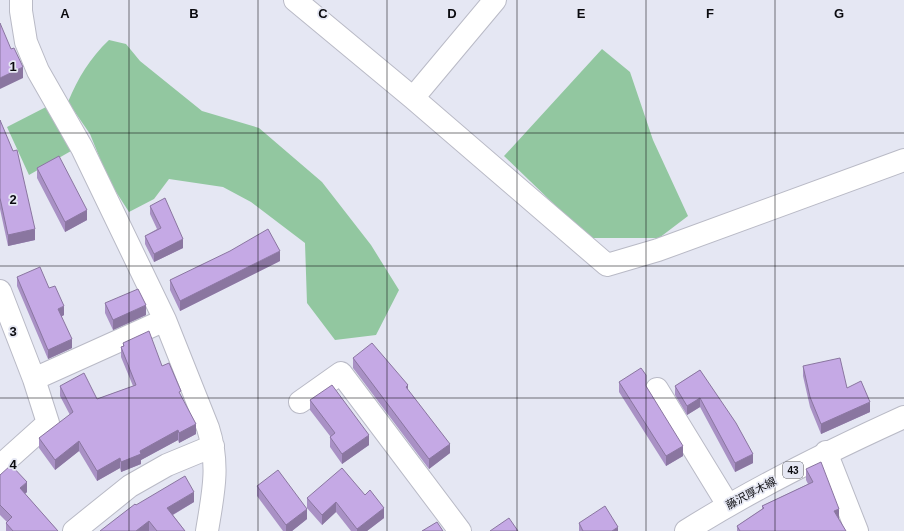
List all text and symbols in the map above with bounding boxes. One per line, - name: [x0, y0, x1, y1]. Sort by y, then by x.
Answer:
- text: A: [60, 6, 70, 21]
- text: B: [189, 6, 199, 21]
- text: C: [318, 6, 328, 21]
- text: D: [447, 6, 457, 21]
- text: E: [577, 6, 586, 21]
- text: F: [706, 6, 714, 21]
- text: G: [834, 6, 844, 21]
- text: 1: [9, 59, 17, 74]
- text: 2: [9, 192, 17, 207]
- text: 3: [9, 324, 17, 339]
- text: 4: [9, 457, 17, 472]
- road number: 43: [783, 462, 803, 478]
- street label: 藤沢厚木線: [724, 475, 778, 511]

